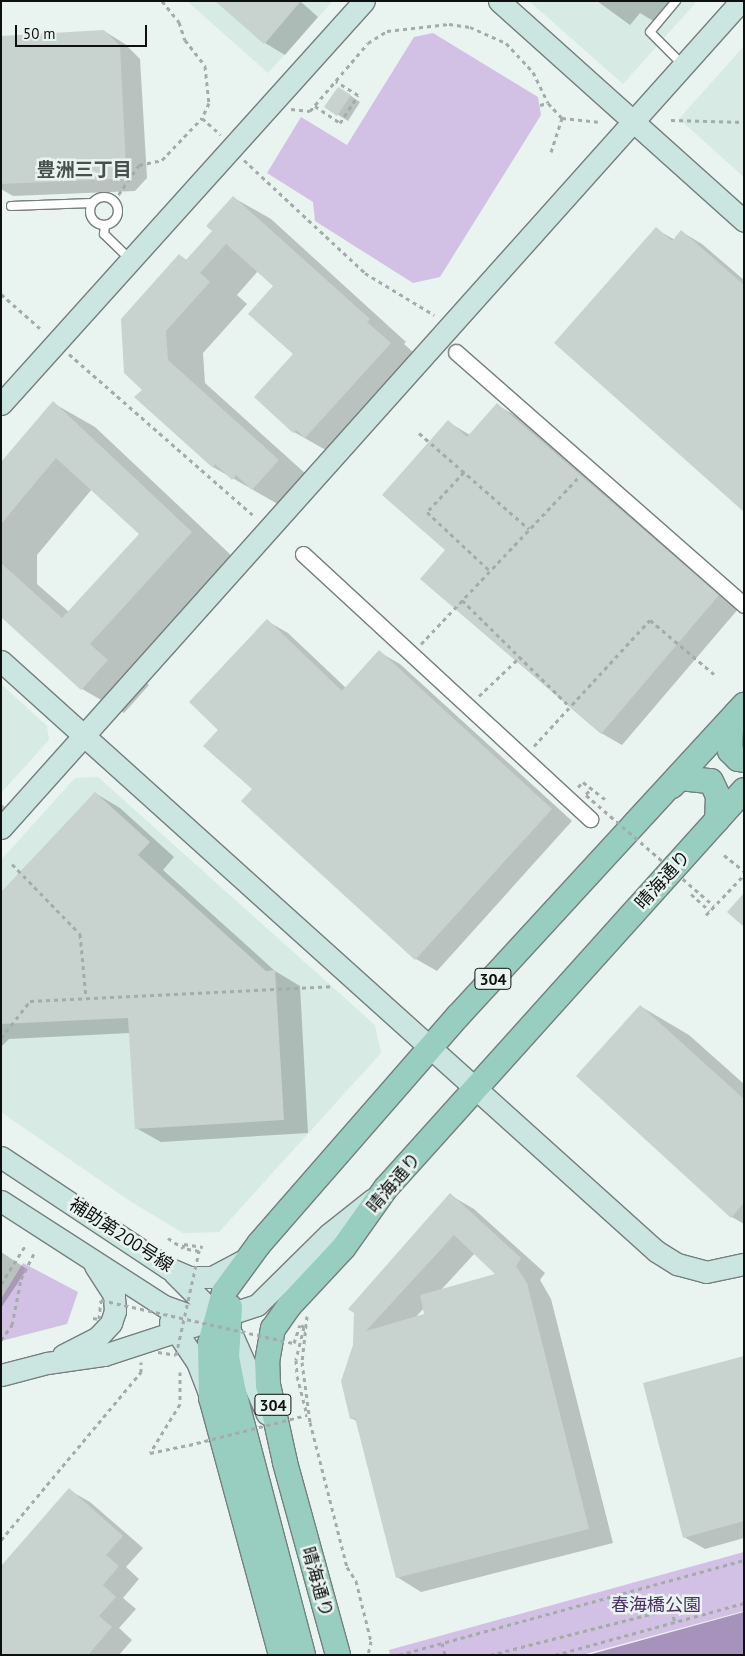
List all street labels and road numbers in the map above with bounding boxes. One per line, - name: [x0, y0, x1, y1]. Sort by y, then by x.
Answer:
- street label: 晴海通り: [631, 846, 695, 914]
- road number: 304: [474, 966, 512, 992]
- street label: 晴海通り: [363, 1148, 425, 1218]
- street label: 補助第200号線: [65, 1193, 177, 1277]
- road number: 304: [254, 1392, 292, 1418]
- street label: 晴海通り: [297, 1544, 337, 1620]

